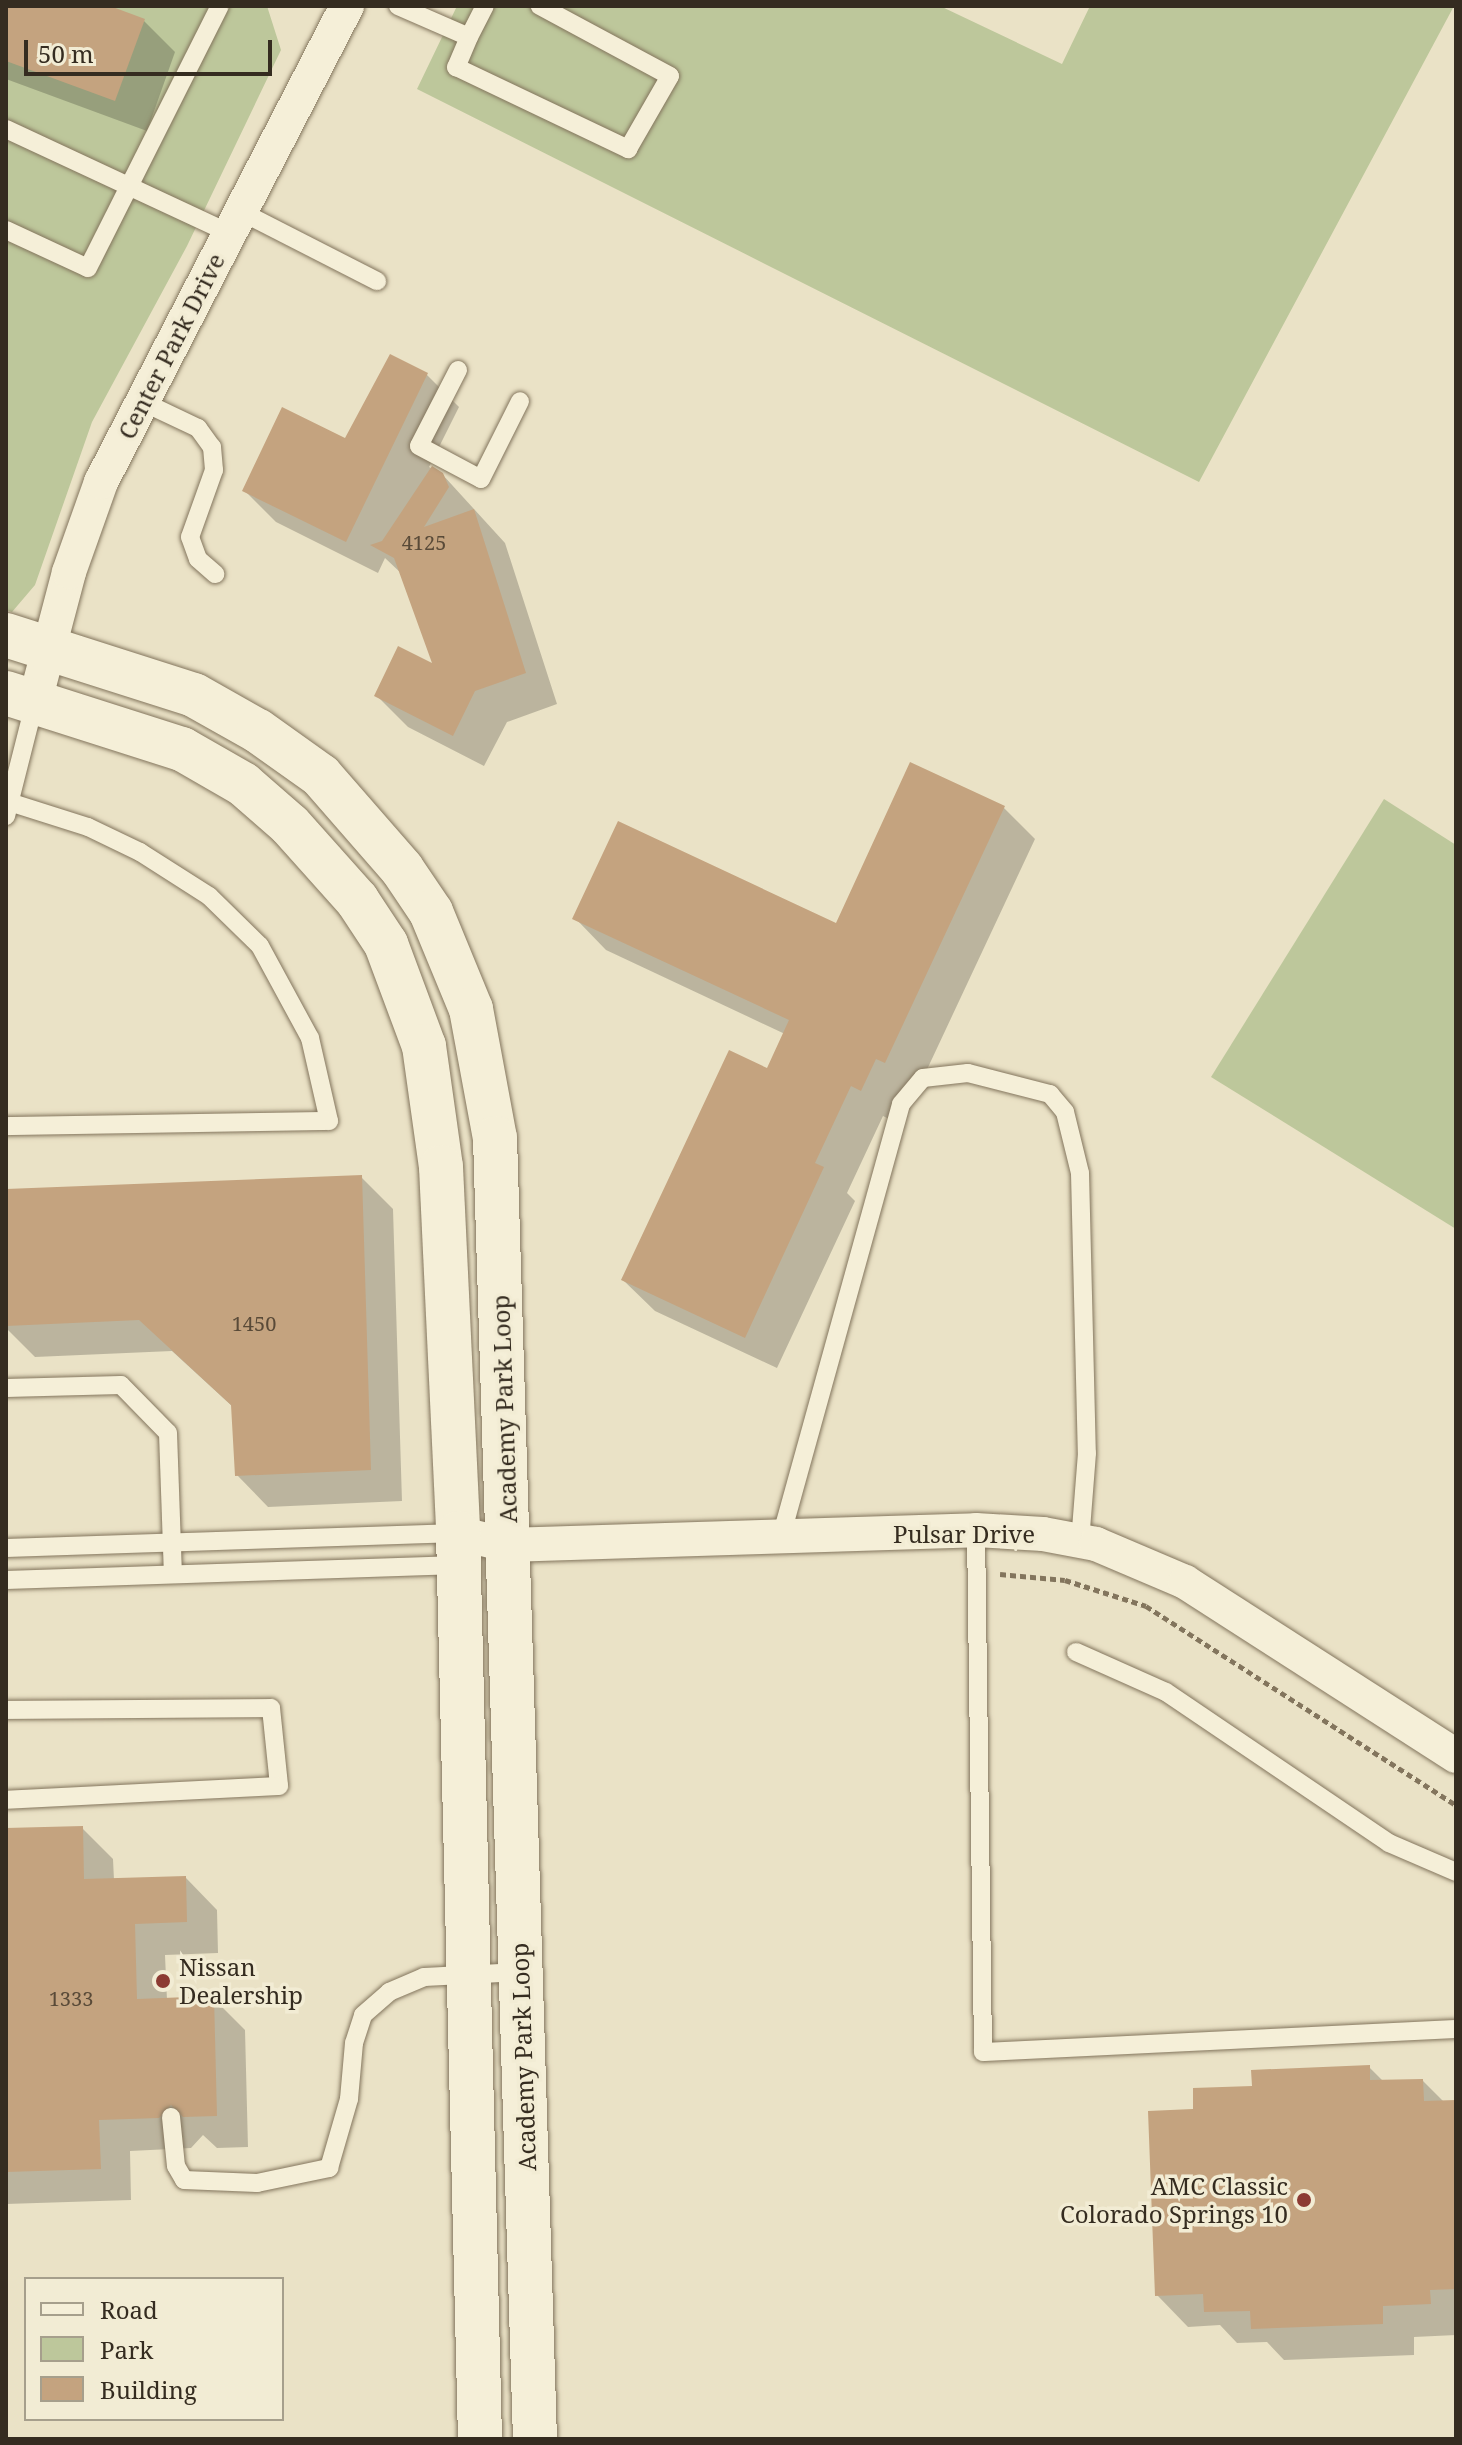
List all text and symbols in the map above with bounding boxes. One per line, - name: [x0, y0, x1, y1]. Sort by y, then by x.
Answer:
- scale bar: [28, 24, 276, 74]
- text: 50 m: [38, 37, 94, 70]
- street label: Center Park Drive: [112, 248, 230, 444]
- house number: 4125: [402, 530, 446, 554]
- street label: Academy Park Loop: [486, 1294, 522, 1524]
- house number: 1450: [232, 1311, 276, 1335]
- street label: Pulsar Drive: [893, 1520, 1035, 1548]
- street label: Academy Park Loop: [505, 1942, 541, 2172]
- place label: Nissan Dealership: [179, 1953, 303, 2009]
- marker: Nissan Dealership: [154, 1972, 172, 1990]
- house number: 1333: [49, 1986, 93, 2010]
- place label: AMC Classic Colorado Springs 10: [1060, 2172, 1288, 2228]
- marker: AMC Classic Colorado Springs 10: [1295, 2191, 1313, 2209]
- legend: [24, 2277, 284, 2421]
- text: Road: [100, 2293, 158, 2326]
- text: Park: [100, 2333, 153, 2366]
- text: Building: [100, 2373, 197, 2406]

